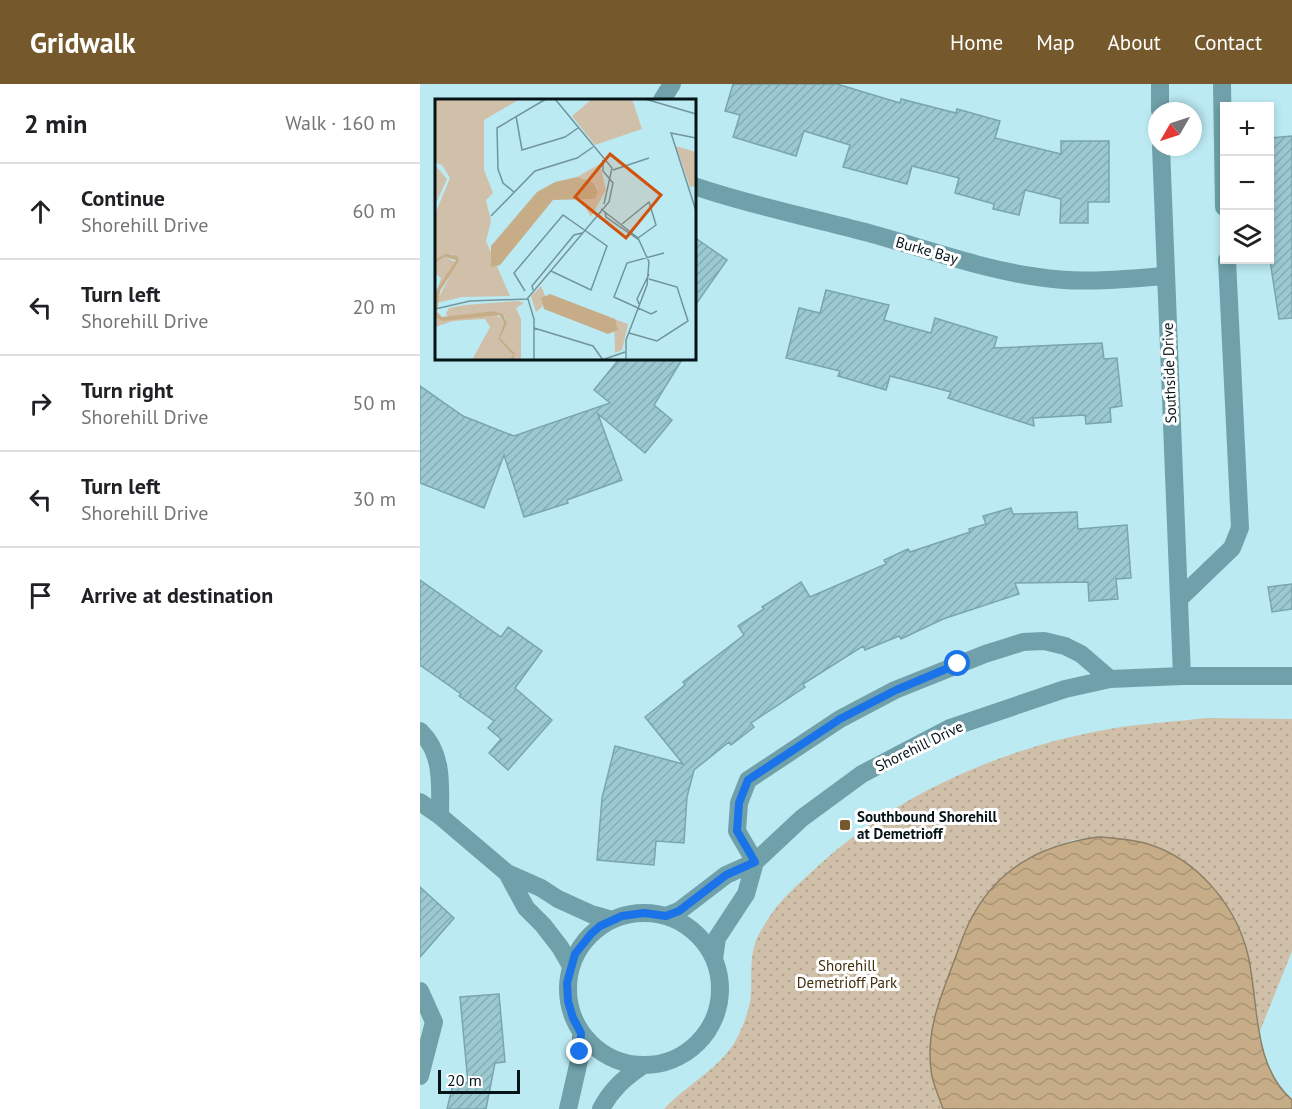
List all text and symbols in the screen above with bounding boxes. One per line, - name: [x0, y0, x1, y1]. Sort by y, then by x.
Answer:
- text: Gridwalk: [30, 24, 136, 61]
- text: Home: [950, 29, 1003, 56]
- text: Map: [1036, 29, 1075, 56]
- text: About: [1108, 29, 1161, 56]
- text: Contact: [1194, 29, 1262, 56]
- inset map: [435, 99, 696, 360]
- north arrow: [1148, 102, 1202, 156]
- map controls: [1220, 102, 1274, 264]
- button: +: [1220, 102, 1274, 156]
- text: 2 min: [24, 107, 87, 140]
- text: Walk · 160 m: [285, 110, 396, 136]
- button: −: [1220, 156, 1274, 210]
- text: Continue: [81, 184, 165, 212]
- icon: ahead: [24, 195, 57, 228]
- text: 60 m: [353, 198, 396, 224]
- button: layers: [1220, 210, 1274, 264]
- text: Shorehill Drive: [81, 212, 208, 238]
- street label: Burke Bay: [894, 232, 960, 268]
- text: Turn left: [81, 280, 161, 308]
- icon: left: [24, 291, 57, 324]
- text: 20 m: [353, 294, 396, 320]
- text: Shorehill Drive: [81, 308, 208, 334]
- street label: Southside Drive: [1158, 322, 1180, 424]
- text: Turn right: [81, 376, 173, 404]
- icon: right: [24, 387, 57, 420]
- text: 50 m: [353, 390, 396, 416]
- text: Shorehill Drive: [81, 404, 208, 430]
- text: Turn left: [81, 472, 161, 500]
- icon: left: [24, 483, 57, 516]
- text: 30 m: [353, 486, 396, 512]
- text: Shorehill Drive: [81, 500, 208, 526]
- icon: arrive: [24, 579, 57, 612]
- text: Arrive at destination: [81, 581, 273, 609]
- route start: [944, 650, 970, 676]
- street label: Shorehill Drive: [872, 717, 966, 775]
- place label: Southbound Shorehill at Demetrioff: [857, 807, 997, 843]
- marker: Southbound Shorehill at Demetrioff: [838, 818, 852, 832]
- park label: Shorehill Demetrioff Park: [797, 956, 898, 992]
- route end: [566, 1038, 592, 1064]
- scale bar: [438, 1067, 520, 1094]
- text: 20 m: [447, 1070, 482, 1090]

